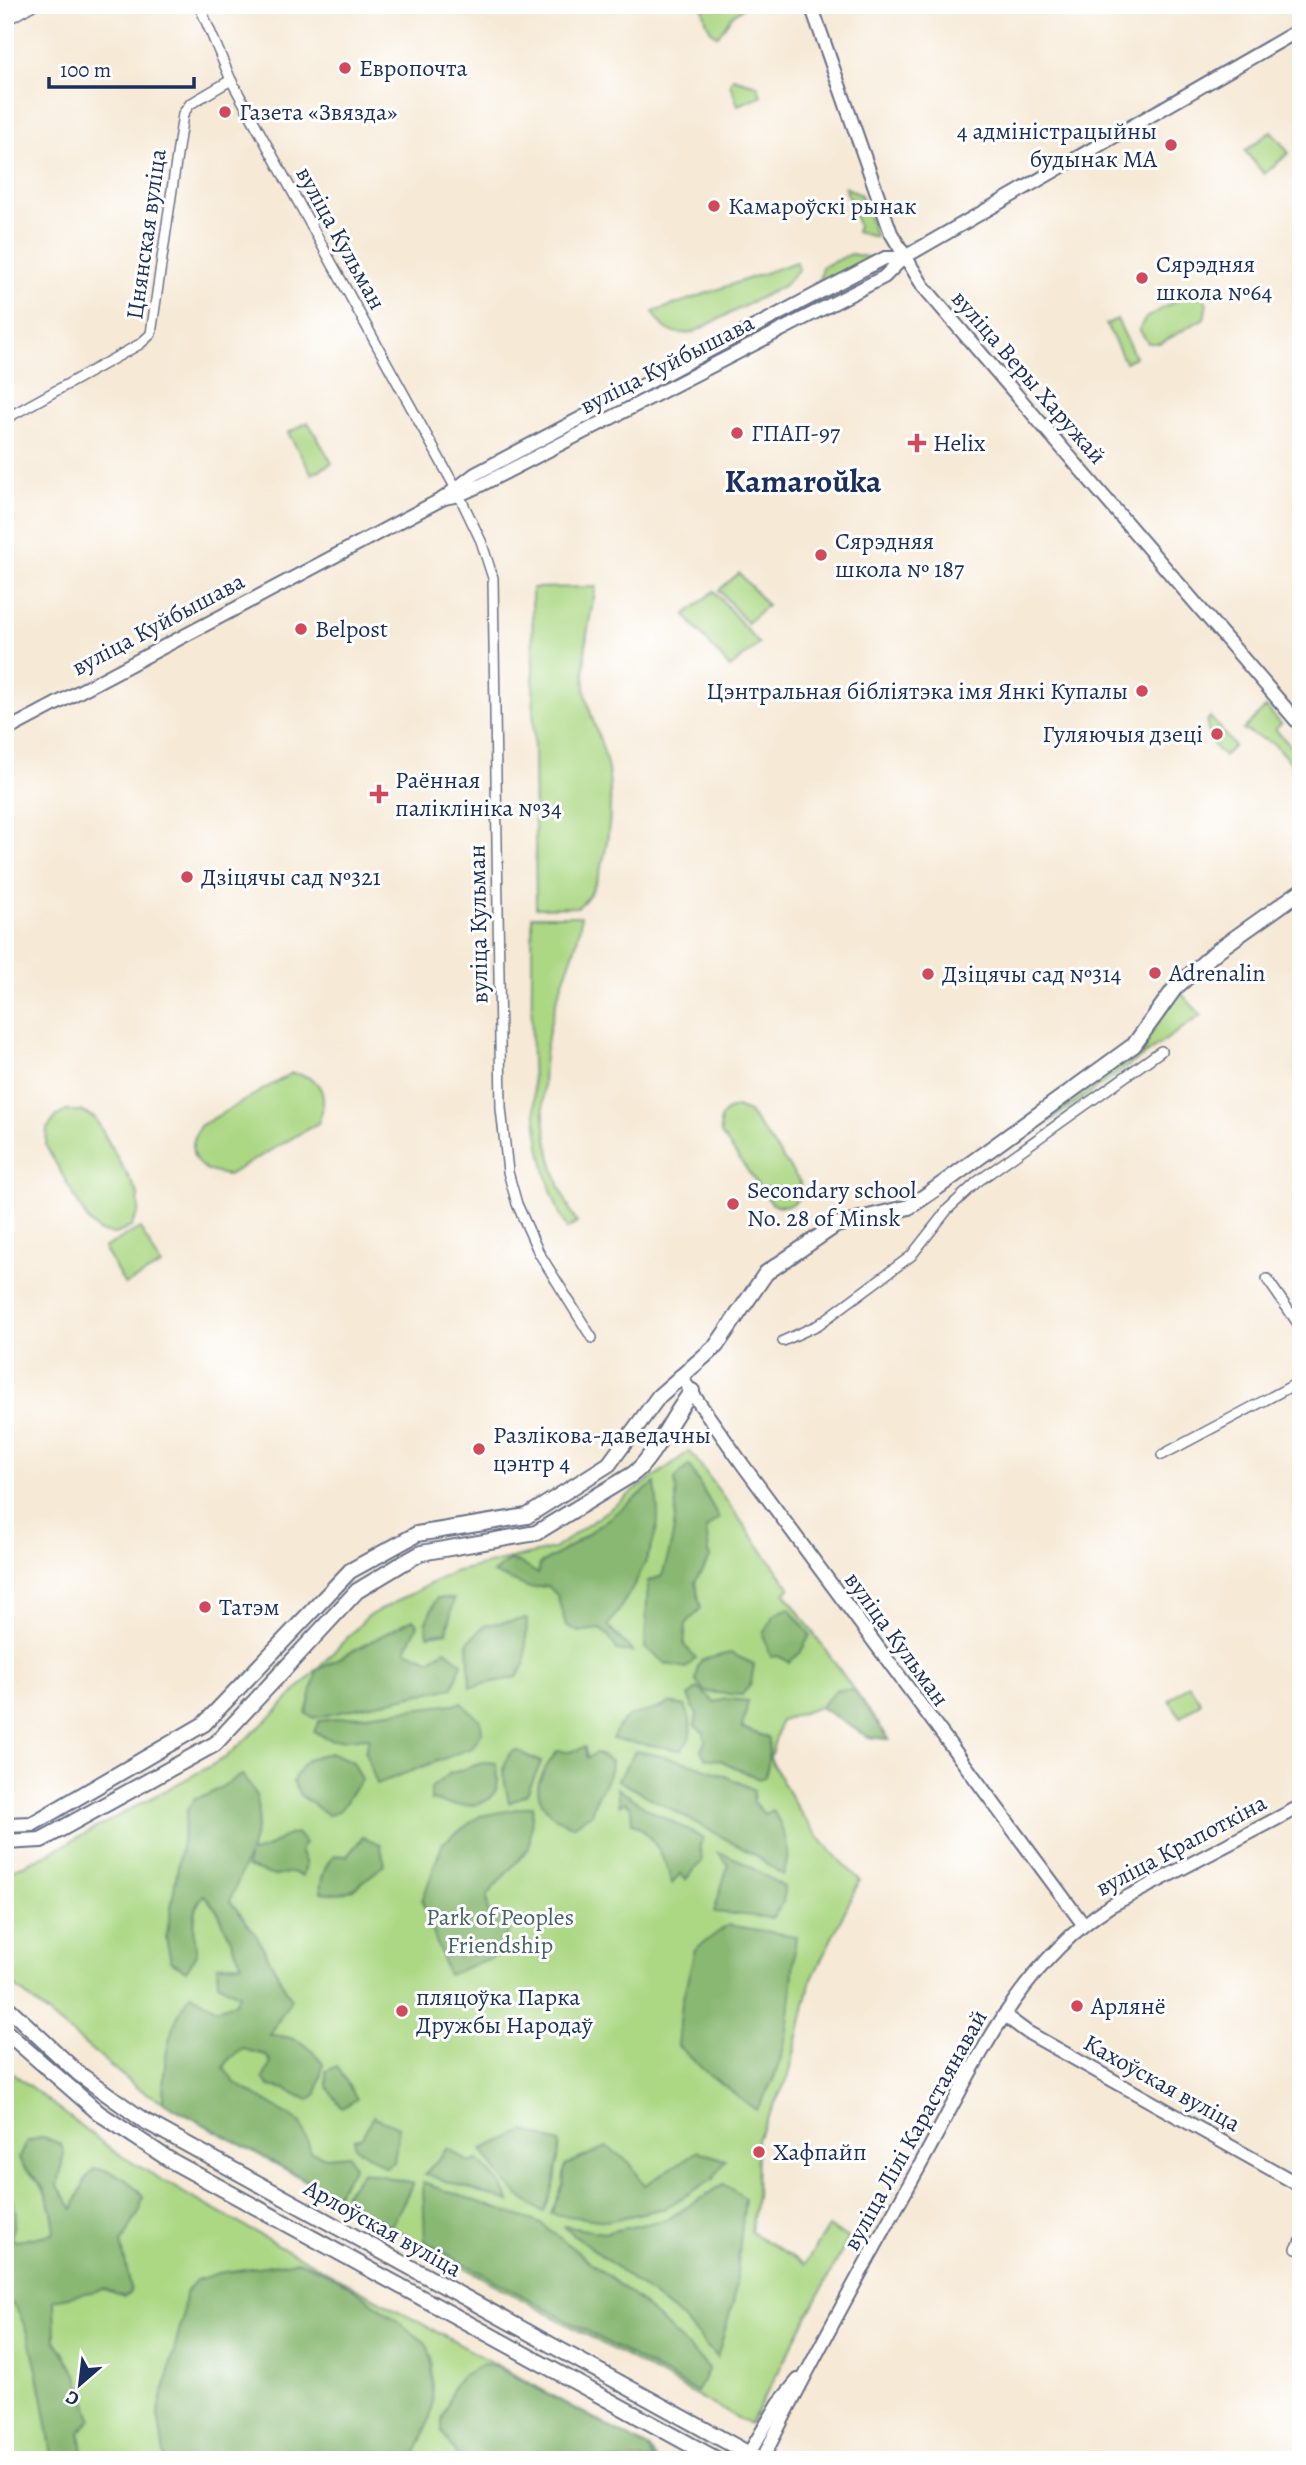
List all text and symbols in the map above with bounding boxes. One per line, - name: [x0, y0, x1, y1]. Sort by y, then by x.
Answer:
- scale bar: [49, 46, 194, 90]
- place label: Европочта: [359, 52, 468, 84]
- text: 100 m: [60, 56, 111, 84]
- marker: Европочта: [337, 60, 353, 76]
- place label: Газета «Звязда»: [239, 96, 397, 128]
- marker: Газета «Звязда»: [217, 104, 233, 120]
- place label: 4 адміністрацыйны будынак МА: [957, 115, 1158, 175]
- marker: 4 адміністрацыйны будынак МА: [1163, 137, 1179, 153]
- street label: Цнянская вуліца: [118, 147, 174, 321]
- street label: вуліца Кульман: [288, 161, 394, 315]
- place label: Камароўскі рынак: [728, 190, 917, 222]
- marker: Камароўскі рынак: [706, 198, 722, 214]
- place label: Сярэдняя школа №64: [1156, 248, 1272, 308]
- marker: Сярэдняя школа №64: [1134, 270, 1150, 286]
- street label: вуліца Веры Харужай: [944, 283, 1114, 471]
- street label: вуліца Куйбышава: [574, 306, 760, 422]
- place label: ГПАП-97: [751, 417, 841, 449]
- marker: ГПАП-97: [729, 425, 745, 441]
- place label: Helix: [933, 427, 986, 459]
- marker: Helix: [907, 433, 927, 453]
- district label: Kamaroŭka: [725, 459, 882, 503]
- place label: Сярэдняя школа № 187: [835, 525, 965, 585]
- marker: Сярэдняя школа № 187: [813, 547, 829, 563]
- street label: вуліца Куйбышава: [66, 565, 250, 683]
- place label: Belpost: [315, 613, 388, 645]
- marker: Belpost: [293, 621, 309, 637]
- place label: Цэнтральная бібліятэка імя Янкі Купалы: [706, 675, 1128, 707]
- marker: Цэнтральная бібліятэка імя Янкі Купалы: [1134, 683, 1150, 699]
- place label: Гуляючыя дзеці: [1042, 718, 1203, 750]
- marker: Гуляючыя дзеці: [1209, 726, 1225, 742]
- place label: Раённая паліклініка №34: [395, 764, 562, 824]
- marker: Раённая паліклініка №34: [369, 784, 389, 804]
- street label: вуліца Кульман: [461, 844, 495, 1004]
- place label: Дзіцячы сад №321: [201, 861, 381, 893]
- marker: Дзіцячы сад №321: [179, 869, 195, 885]
- place label: Adrenalin: [1168, 957, 1265, 989]
- place label: Дзіцячы сад №314: [942, 958, 1121, 990]
- marker: Adrenalin: [1147, 965, 1163, 981]
- marker: Дзіцячы сад №314: [920, 966, 936, 982]
- place label: Secondary school No. 28 of Minsk: [747, 1174, 917, 1234]
- marker: Secondary school No. 28 of Minsk: [725, 1196, 741, 1212]
- place label: Разлікова-даведачны цэнтр 4: [493, 1419, 711, 1479]
- marker: Разлікова-даведачны цэнтр 4: [471, 1441, 487, 1457]
- street label: вуліца Кульман: [837, 1565, 957, 1713]
- place label: Татэм: [219, 1591, 280, 1623]
- marker: Татэм: [197, 1599, 213, 1615]
- street label: вуліца Крапоткіна: [1090, 1786, 1272, 1904]
- park label: Park of Peoples Friendship: [426, 1901, 574, 1961]
- place label: пляцоўка Парка Дружбы Народаў: [416, 1981, 593, 2041]
- place label: Арлянё: [1090, 1990, 1166, 2022]
- marker: Арлянё: [1069, 1998, 1085, 2014]
- marker: пляцоўка Парка Дружбы Народаў: [394, 2003, 410, 2019]
- street label: вуліца Лілі Карастаянавай: [835, 2004, 995, 2256]
- street label: Кахоўская вуліца: [1078, 2027, 1246, 2139]
- place label: Хафпайп: [773, 2136, 867, 2168]
- marker: Хафпайп: [751, 2144, 767, 2160]
- street label: Арлоўская вуліца: [298, 2171, 468, 2285]
- north arrow: [46, 2350, 116, 2420]
- text: С: [61, 2384, 84, 2412]

